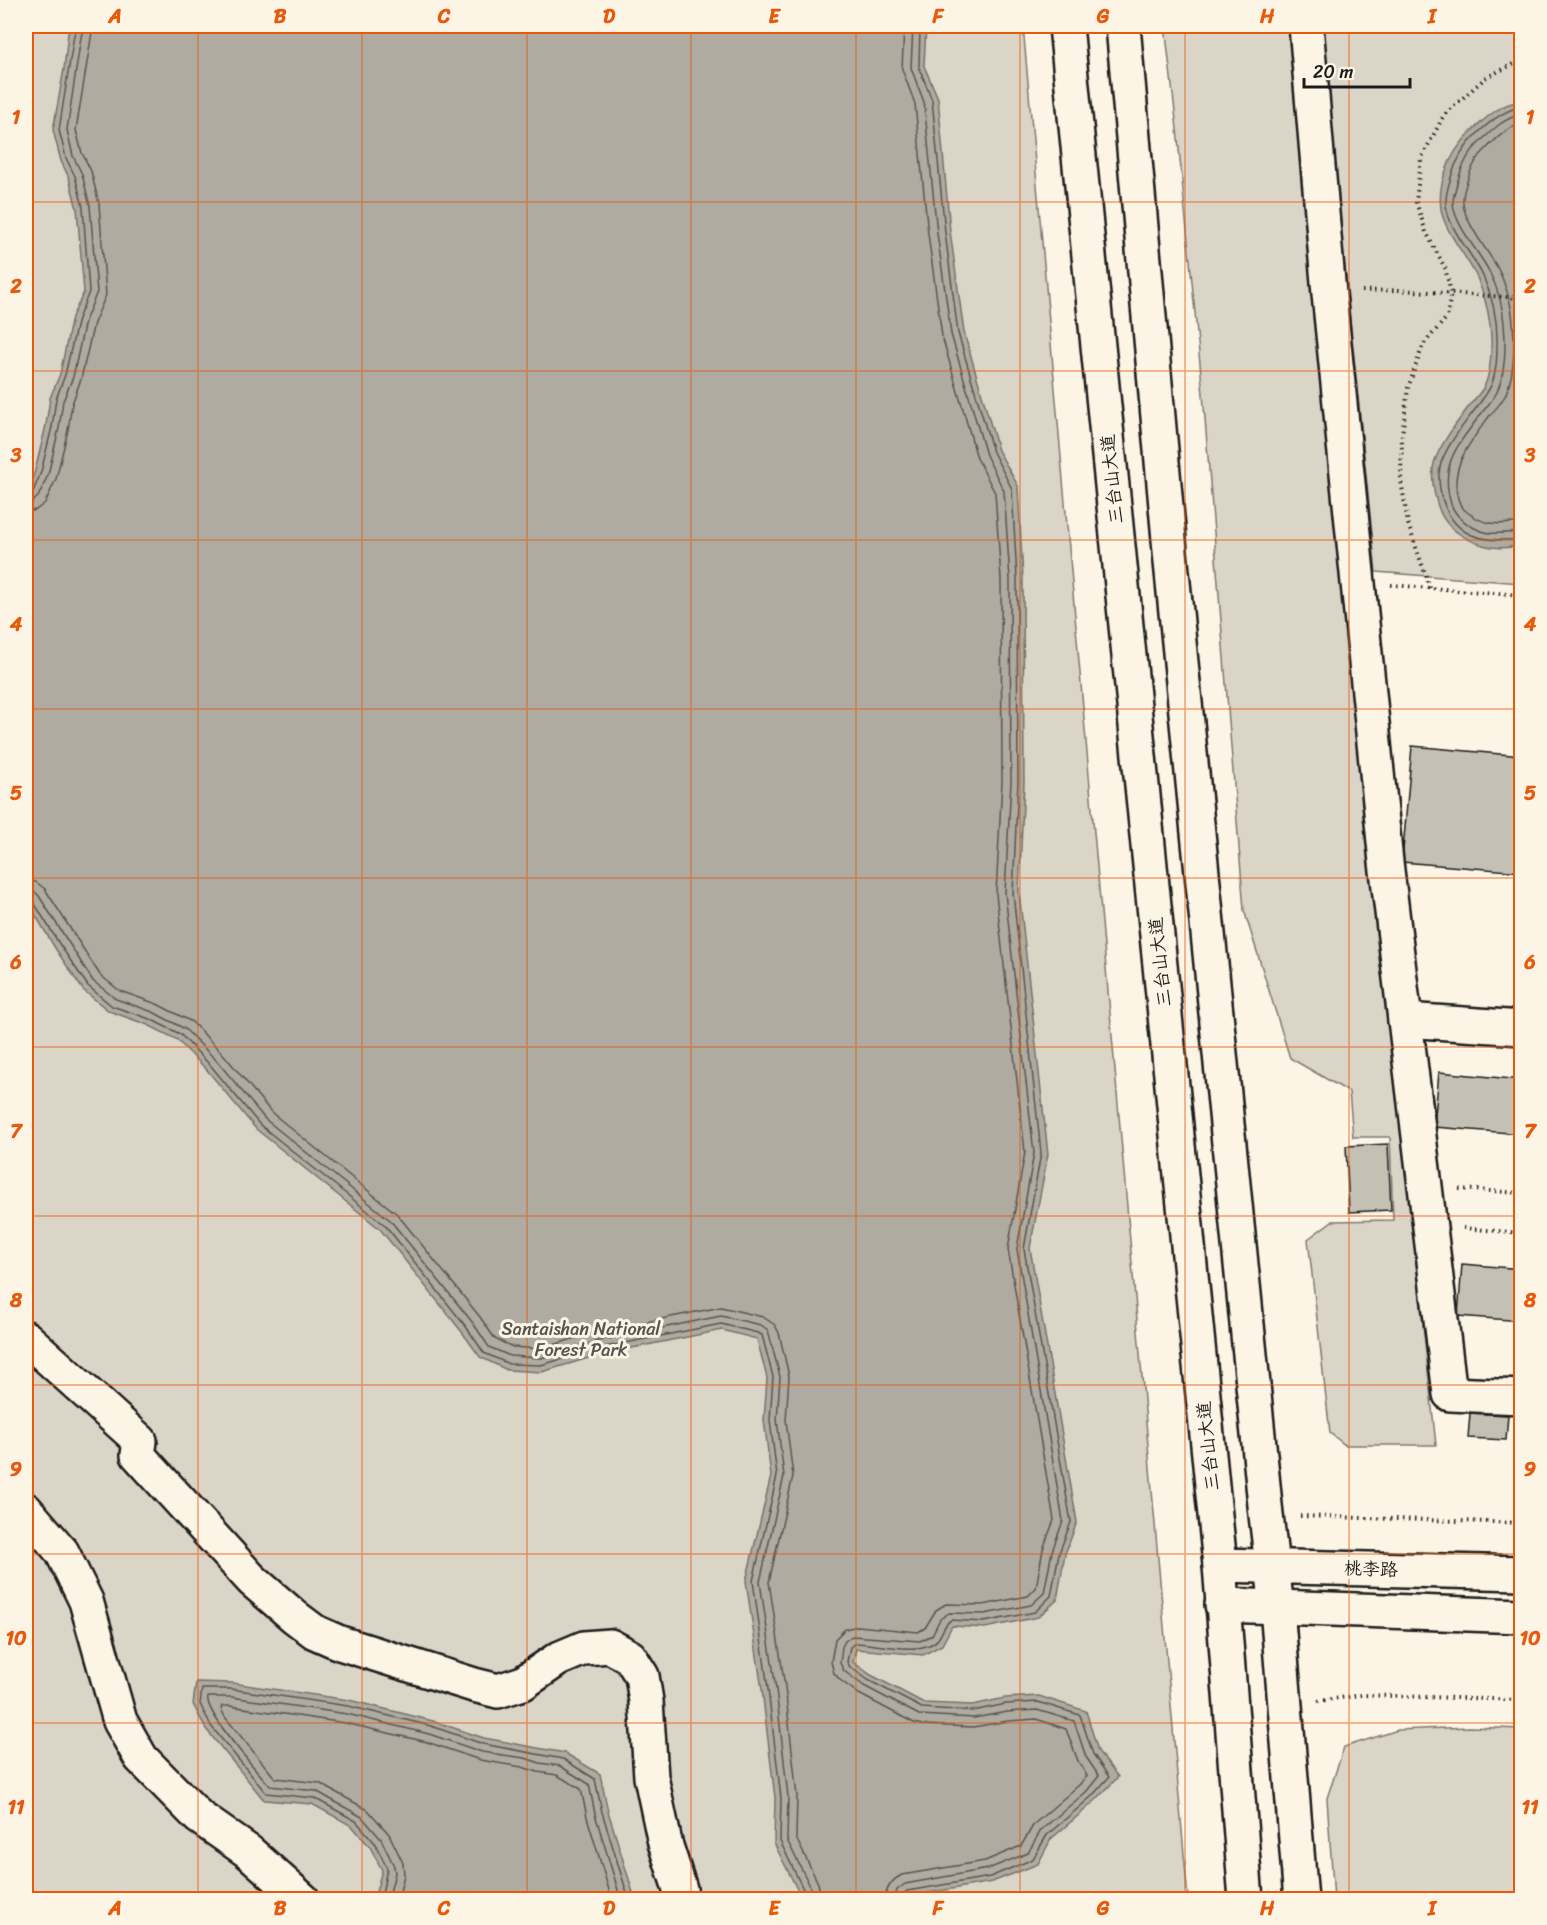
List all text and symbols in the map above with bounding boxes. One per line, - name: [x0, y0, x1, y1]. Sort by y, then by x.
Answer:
- text: A: [107, 0, 122, 34]
- text: B: [274, 0, 287, 34]
- text: C: [437, 0, 451, 34]
- text: D: [603, 0, 616, 34]
- text: E: [768, 0, 781, 34]
- text: F: [932, 0, 945, 34]
- text: G: [1096, 0, 1110, 34]
- text: H: [1259, 0, 1275, 34]
- text: I: [1427, 0, 1438, 34]
- scale bar: [1304, 51, 1410, 89]
- text: 20 m: [1313, 56, 1353, 88]
- text: 1: [12, 100, 21, 135]
- text: 1: [1526, 100, 1535, 135]
- text: 2: [9, 269, 22, 304]
- text: 2: [1523, 269, 1536, 304]
- street label: 三台山大道: [1091, 433, 1133, 525]
- text: 3: [10, 438, 22, 473]
- text: 3: [1524, 438, 1536, 473]
- text: 4: [9, 607, 23, 642]
- text: 4: [1523, 607, 1537, 642]
- text: 5: [10, 776, 22, 811]
- text: 5: [1524, 776, 1536, 811]
- street label: 三台山大道: [1139, 916, 1181, 1008]
- text: 6: [9, 945, 22, 980]
- text: 6: [1523, 945, 1536, 980]
- text: 7: [10, 1114, 23, 1149]
- text: 7: [1524, 1114, 1537, 1149]
- text: 8: [9, 1283, 23, 1318]
- text: 8: [1523, 1283, 1537, 1318]
- park label: Santaishan National Forest Park: [502, 1313, 661, 1366]
- street label: 三台山大道: [1187, 1400, 1229, 1492]
- text: 9: [10, 1452, 22, 1487]
- text: 9: [1524, 1452, 1536, 1487]
- street label: 桃李路: [1343, 1552, 1399, 1586]
- text: 10: [5, 1621, 27, 1656]
- text: 10: [1519, 1621, 1541, 1656]
- text: 11: [7, 1790, 25, 1825]
- text: 11: [1521, 1790, 1539, 1825]
- text: A: [107, 1891, 122, 1925]
- text: B: [274, 1891, 287, 1925]
- text: C: [437, 1891, 451, 1925]
- text: D: [603, 1891, 616, 1925]
- text: E: [768, 1891, 781, 1925]
- text: F: [932, 1891, 945, 1925]
- text: G: [1096, 1891, 1110, 1925]
- text: H: [1259, 1891, 1275, 1925]
- text: I: [1427, 1891, 1438, 1925]

